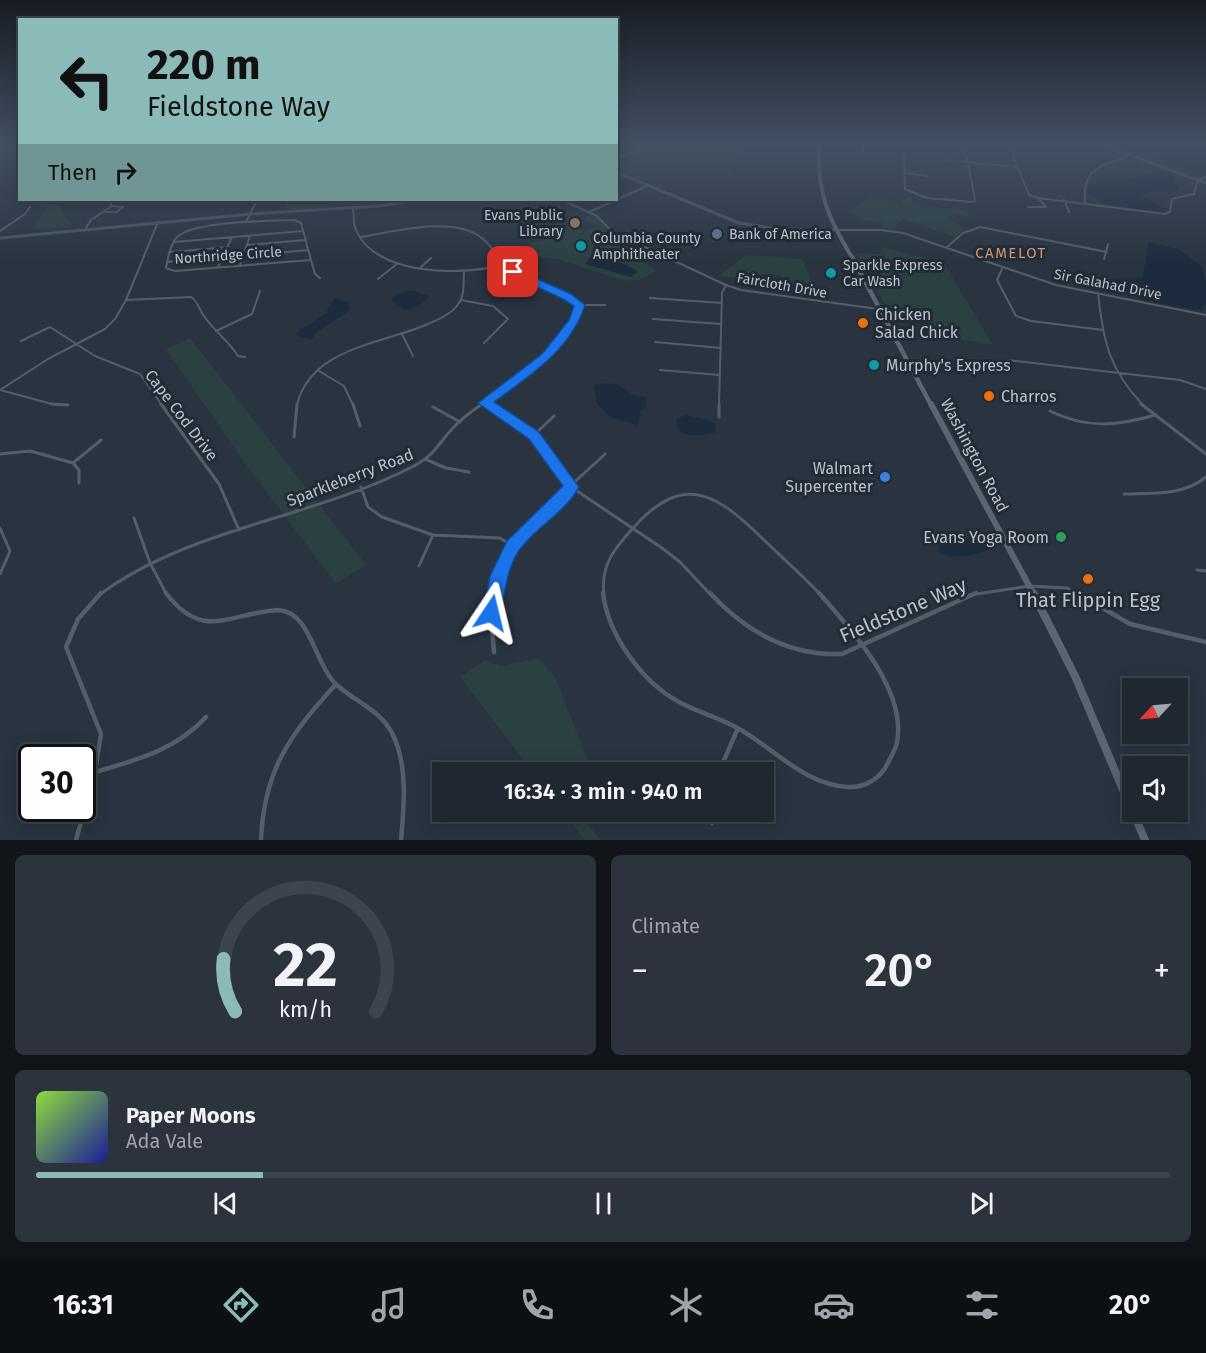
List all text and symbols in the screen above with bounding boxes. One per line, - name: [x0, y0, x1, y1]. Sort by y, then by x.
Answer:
- text: 220 m: [147, 40, 260, 90]
- icon: left: [48, 42, 126, 120]
- text: Fieldstone Way: [147, 91, 330, 123]
- icon: right: [109, 156, 142, 189]
- text: Then: [48, 159, 97, 186]
- place label: Evans Public Library: [484, 207, 563, 240]
- marker: Evans Public Library: [568, 216, 582, 230]
- place label: Bank of America: [729, 226, 832, 243]
- marker: Bank of America: [710, 227, 724, 241]
- place label: Columbia County Amphitheater: [593, 230, 701, 263]
- marker: Columbia County Amphitheater: [574, 239, 588, 253]
- street label: Northridge Circle: [174, 243, 282, 268]
- district label: CAMELOT: [975, 244, 1047, 262]
- pin: [487, 246, 538, 297]
- icon: arrive: [496, 255, 529, 288]
- place label: Sparkle Express Car Wash: [843, 257, 943, 290]
- marker: Sparkle Express Car Wash: [824, 266, 838, 280]
- street label: Sir Galahad Drive: [1053, 266, 1163, 303]
- street label: Faircloth Drive: [735, 269, 828, 302]
- place label: Chicken Salad Chick: [875, 305, 959, 342]
- marker: Chicken Salad Chick: [856, 316, 870, 330]
- place label: Murphy's Express: [886, 356, 1011, 375]
- marker: Murphy's Express: [867, 358, 881, 372]
- street label: Cape Cod Drive: [141, 366, 222, 465]
- place label: Charros: [1001, 387, 1057, 406]
- marker: Charros: [982, 389, 996, 403]
- street label: Washington Road: [937, 395, 1012, 515]
- street label: Sparkleberry Road: [284, 445, 416, 510]
- place label: Walmart Supercenter: [785, 459, 874, 496]
- marker: Walmart Supercenter: [878, 470, 892, 484]
- place label: Evans Yoga Room: [923, 528, 1049, 547]
- marker: Evans Yoga Room: [1054, 530, 1068, 544]
- street label: Fieldstone Way: [836, 572, 970, 648]
- marker: That Flippin Egg: [1081, 572, 1095, 586]
- position arrow: [459, 581, 523, 645]
- place label: That Flippin Egg: [1016, 588, 1161, 612]
- north arrow: [1122, 678, 1188, 744]
- map controls: [1122, 678, 1188, 822]
- speed limit sign: 30: [18, 744, 96, 822]
- button: sound: [1122, 756, 1188, 822]
- text: 16:34 · 3 min · 940 m: [504, 778, 702, 805]
- text: Climate: [632, 914, 700, 938]
- text: 22: [273, 928, 338, 1003]
- text: 20°: [864, 944, 937, 998]
- text: −: [632, 951, 648, 991]
- text: +: [1154, 951, 1170, 991]
- text: km/h: [279, 997, 332, 1023]
- text: Paper Moons: [126, 1102, 256, 1129]
- text: Ada Vale: [126, 1129, 203, 1153]
- icon: previous: [209, 1187, 242, 1220]
- icon: pause: [587, 1187, 620, 1220]
- icon: next: [965, 1187, 998, 1220]
- icon: directions: [220, 1284, 262, 1326]
- icon: music: [368, 1284, 410, 1326]
- icon: phone: [516, 1284, 558, 1326]
- icon: climate: [665, 1284, 707, 1326]
- icon: car: [813, 1284, 855, 1326]
- icon: filters: [961, 1284, 1003, 1326]
- text: 16:31: [53, 1289, 114, 1321]
- text: 20°: [1109, 1289, 1153, 1321]

